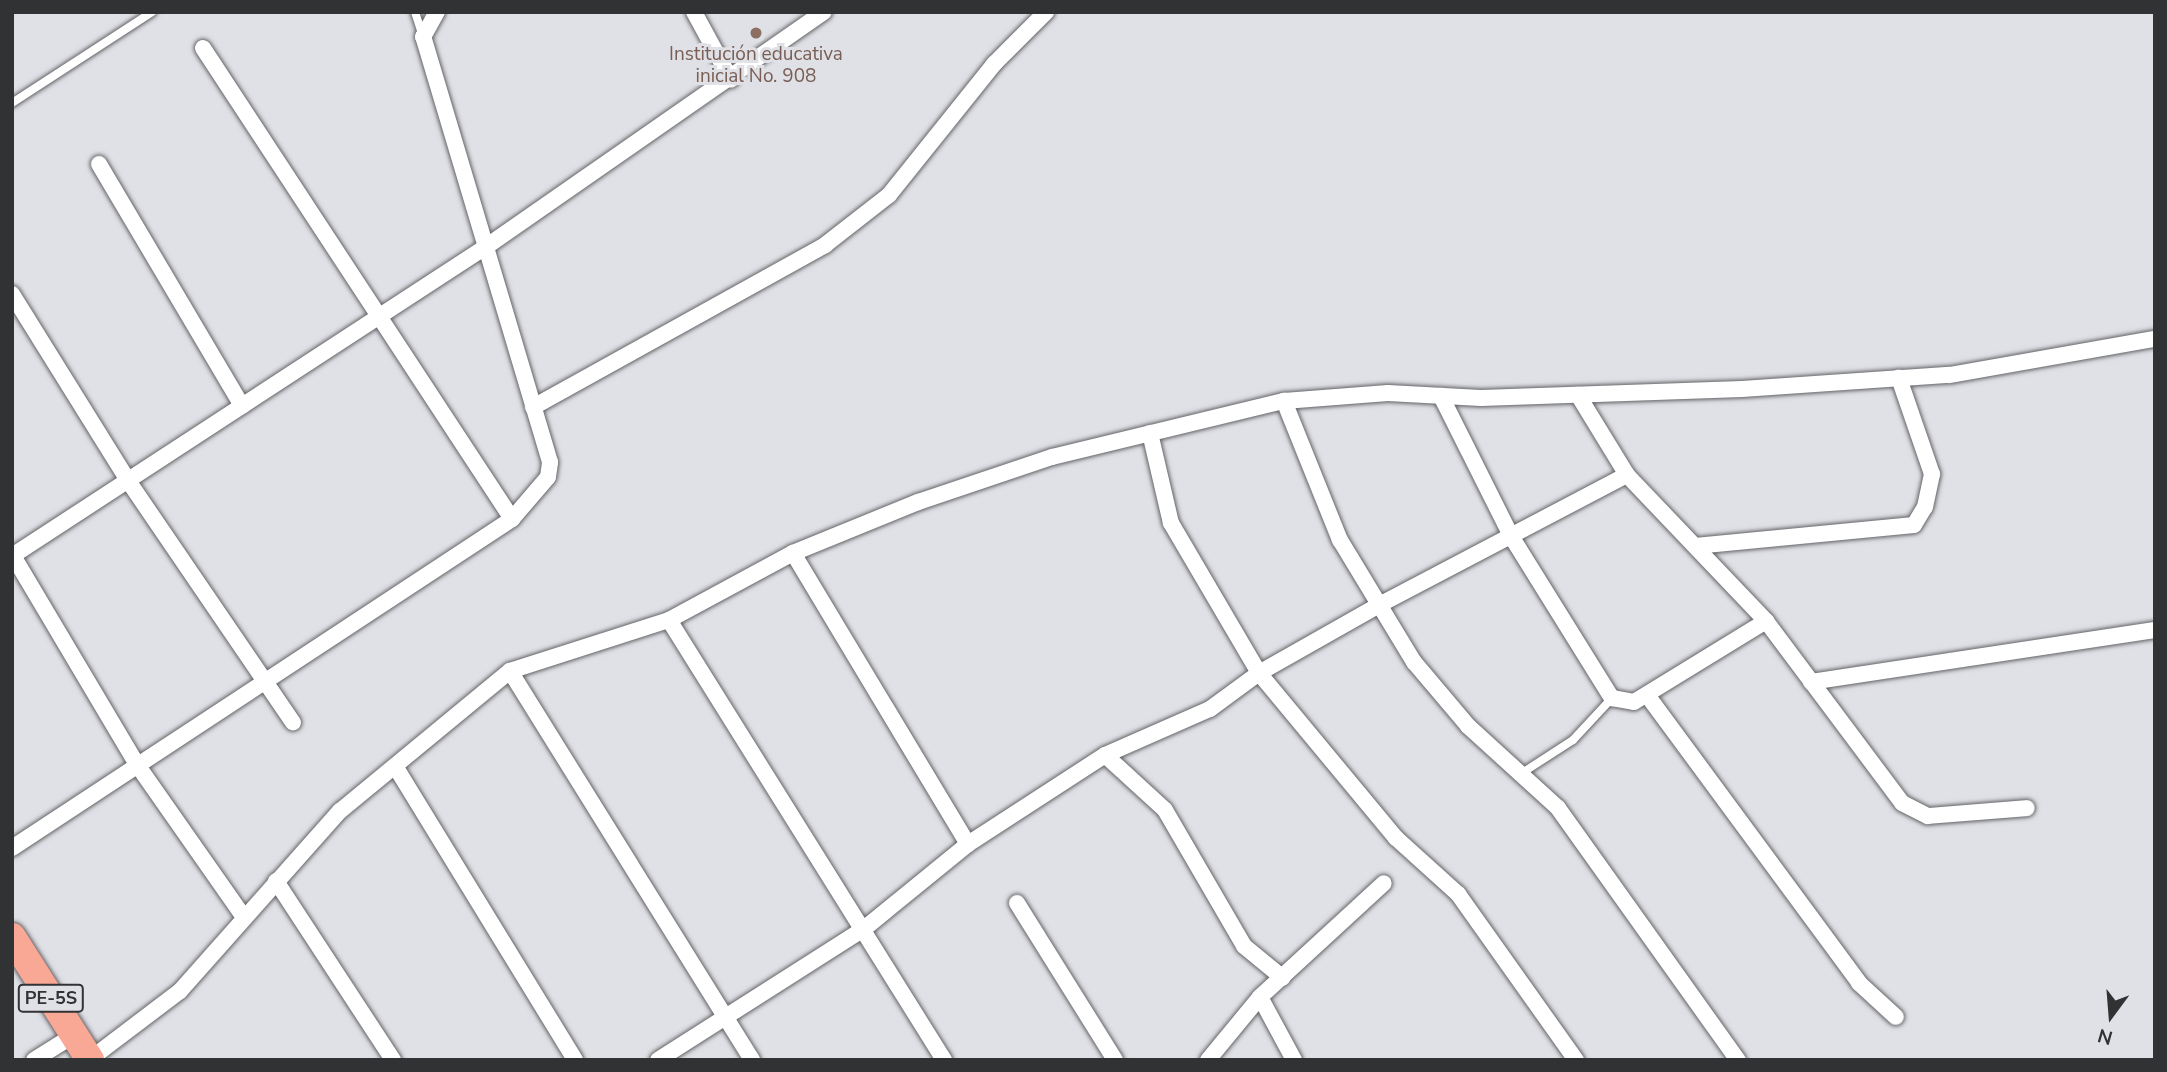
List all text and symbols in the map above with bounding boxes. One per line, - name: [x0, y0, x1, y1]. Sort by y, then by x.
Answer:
- marker: Institución educativa inicial No. 908: [748, 25, 764, 41]
- place label: Institución educativa inicial No. 908: [669, 44, 843, 88]
- north arrow: [2076, 981, 2146, 1051]
- road number: PE-5S: [18, 984, 84, 1013]
- text: N: [2095, 1022, 2116, 1051]

